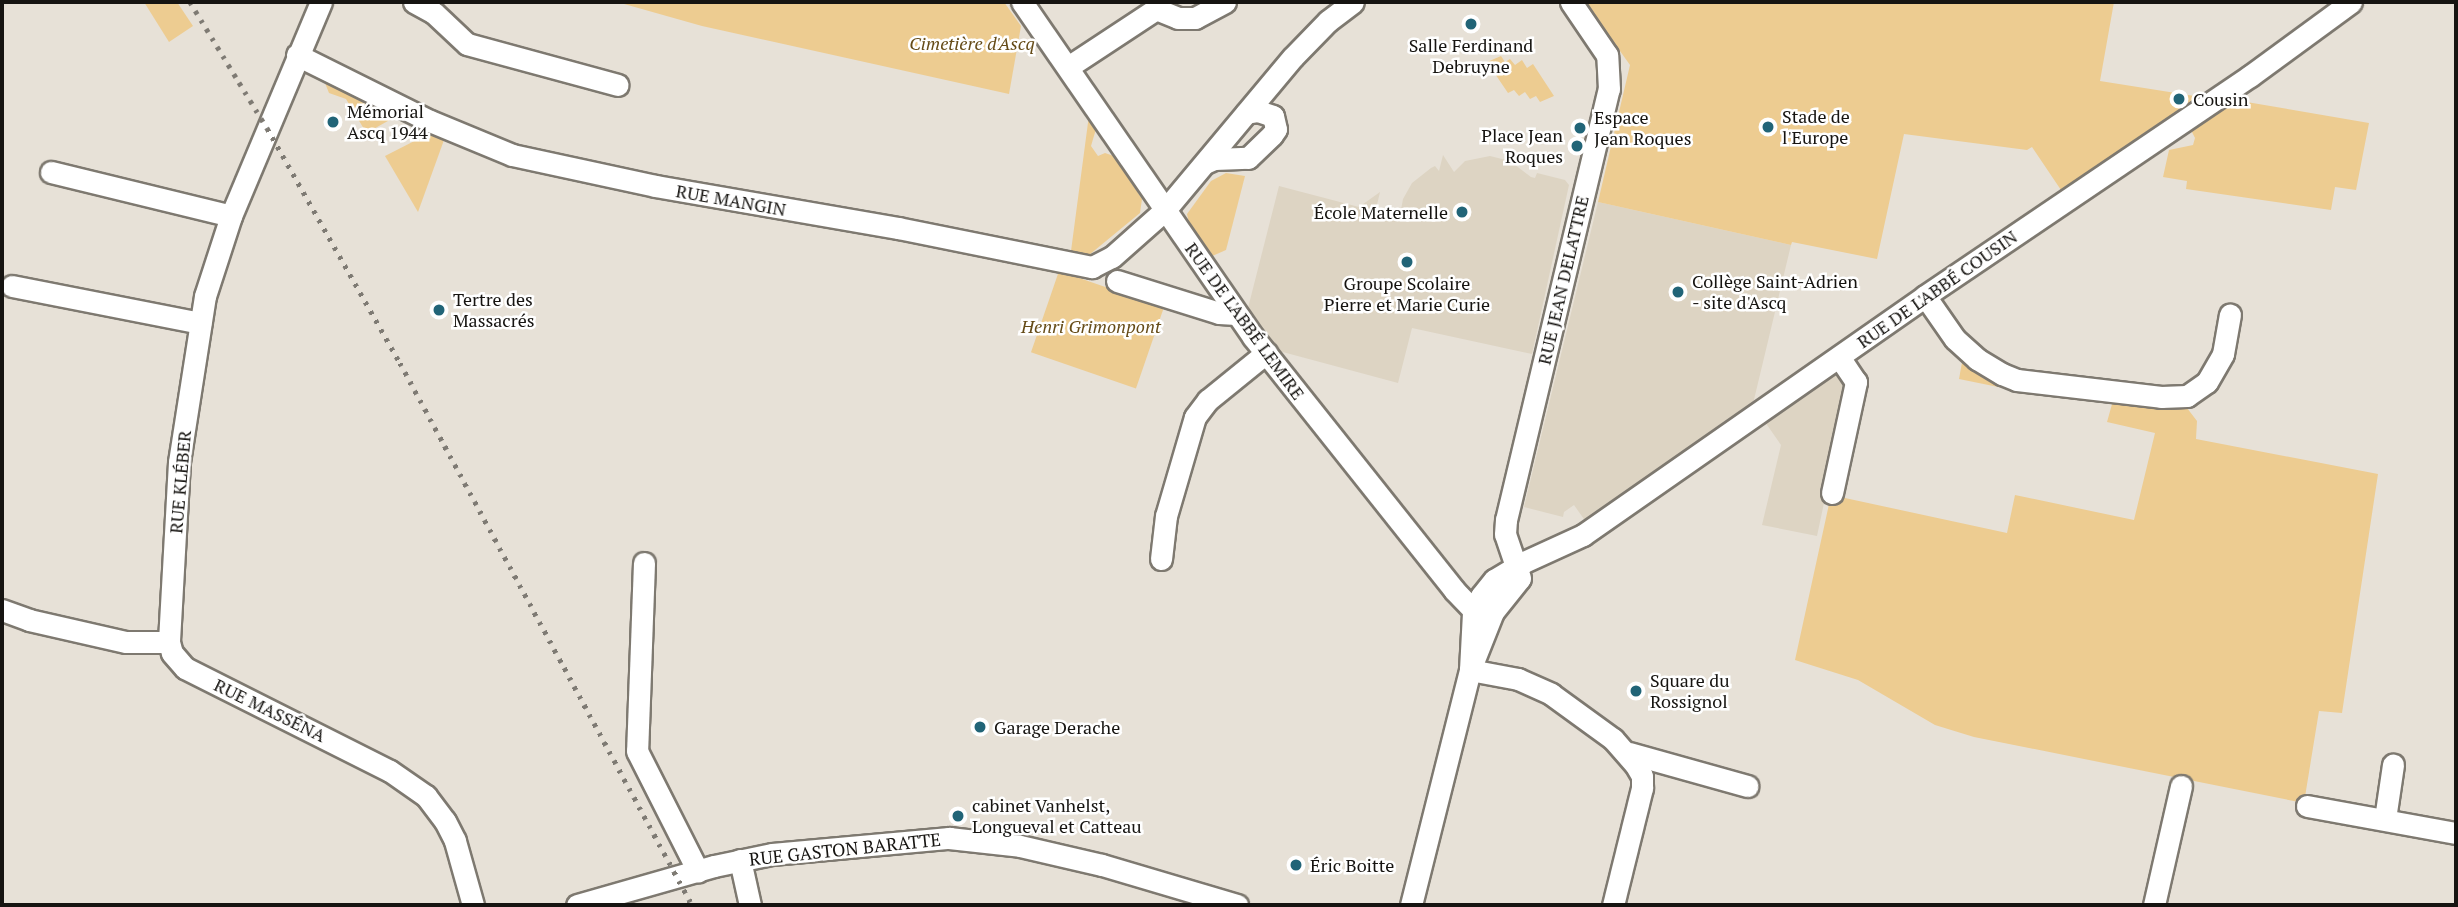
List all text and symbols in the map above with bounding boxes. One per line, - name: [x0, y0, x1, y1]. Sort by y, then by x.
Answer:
- marker: Salle Ferdinand Debruyne: [1463, 16, 1479, 32]
- park label: Cimetière d'Ascq: [909, 32, 1035, 54]
- place label: Salle Ferdinand Debruyne: [1409, 35, 1533, 78]
- place label: Cousin: [2193, 88, 2248, 110]
- marker: Cousin: [2171, 91, 2187, 107]
- place label: Mémorial Ascq 1944: [347, 101, 428, 144]
- place label: Stade de l'Europe: [1782, 106, 1850, 148]
- place label: Espace Jean Roques: [1594, 107, 1691, 150]
- marker: Mémorial Ascq 1944: [325, 114, 341, 130]
- marker: Stade de l'Europe: [1760, 119, 1776, 135]
- marker: Espace Jean Roques: [1572, 120, 1588, 136]
- place label: Place Jean Roques: [1481, 125, 1563, 168]
- marker: Place Jean Roques: [1569, 138, 1585, 154]
- street label: RUE MANGIN: [674, 180, 788, 220]
- street label: RUE JEAN DELATTRE: [1533, 193, 1593, 367]
- place label: École Maternelle: [1314, 201, 1448, 223]
- marker: École Maternelle: [1454, 204, 1470, 220]
- street label: RUE DE L'ABBÉ COUSIN: [1853, 226, 2021, 352]
- street label: RUE DE L'ABBÉ LEMIRE: [1181, 238, 1309, 404]
- marker: Groupe Scolaire Pierre et Marie Curie: [1399, 254, 1415, 270]
- place label: Collège Saint-Adrien - site d'Ascq: [1692, 271, 1858, 314]
- place label: Groupe Scolaire Pierre et Marie Curie: [1324, 273, 1490, 316]
- marker: Collège Saint-Adrien - site d'Ascq: [1670, 284, 1686, 300]
- place label: Tertre des Massacrés: [453, 289, 535, 332]
- marker: Tertre des Massacrés: [431, 302, 447, 318]
- park label: Henri Grimonpont: [1021, 315, 1161, 337]
- street label: RUE KLÉBER: [165, 430, 195, 534]
- place label: Square du Rossignol: [1650, 670, 1730, 712]
- street label: RUE MASSÉNA: [211, 674, 329, 746]
- marker: Square du Rossignol: [1628, 683, 1644, 699]
- place label: Garage Derache: [994, 716, 1120, 738]
- marker: Garage Derache: [972, 719, 988, 735]
- place label: cabinet Vanhelst, Longueval et Catteau: [972, 795, 1142, 838]
- marker: cabinet Vanhelst, Longueval et Catteau: [950, 808, 966, 824]
- street label: RUE GASTON BARATTE: [748, 828, 942, 870]
- place label: Éric Boitte: [1310, 854, 1394, 876]
- marker: Éric Boitte: [1288, 857, 1304, 873]

